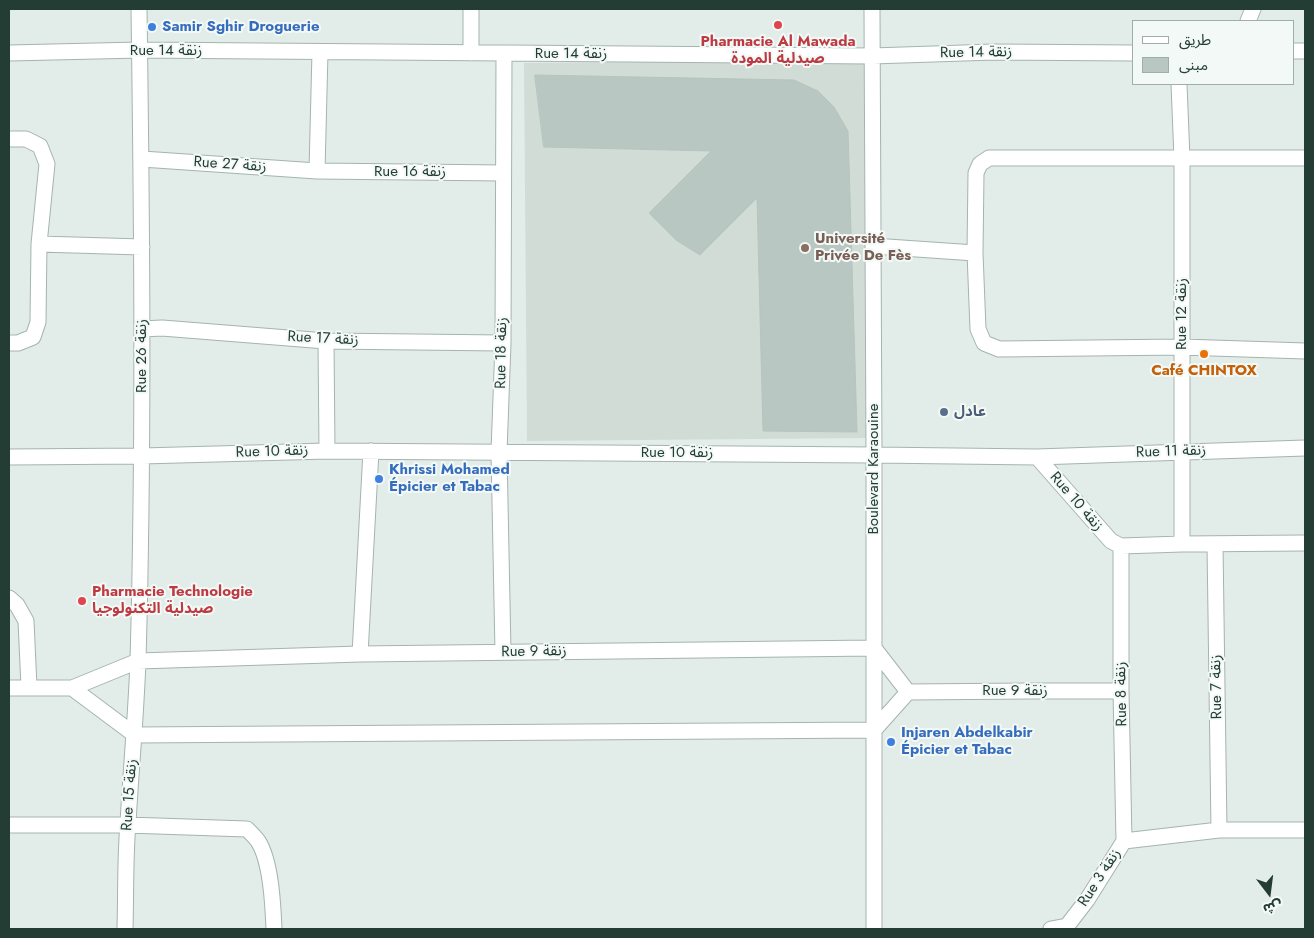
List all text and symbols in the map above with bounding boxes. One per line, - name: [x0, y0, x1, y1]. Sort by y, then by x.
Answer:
- place label: Samir Sghir Droguerie: [162, 18, 319, 36]
- marker: Pharmacie Al Mawada صيدلية المودة: [772, 19, 784, 31]
- legend: [1132, 20, 1294, 85]
- marker: Samir Sghir Droguerie: [146, 21, 158, 33]
- text: طريق: [1179, 29, 1211, 51]
- place label: Pharmacie Al Mawada صيدلية المودة: [701, 33, 855, 68]
- street label: Rue 14 زنقة: [130, 42, 202, 60]
- street label: Rue 14 زنقة: [940, 43, 1012, 63]
- street label: Rue 14 زنقة: [535, 45, 607, 63]
- text: مبنى: [1179, 54, 1208, 76]
- street label: Rue 27 زنقة: [193, 153, 267, 177]
- street label: Rue 16 زنقة: [374, 163, 446, 181]
- place label: Université Privée De Fès: [815, 230, 911, 265]
- marker: Université Privée De Fès: [799, 242, 811, 254]
- street label: Rue 12 زنقة: [1173, 278, 1191, 350]
- street label: Rue 18 زنقة: [492, 317, 512, 389]
- street label: Rue 26 زنقة: [133, 319, 151, 393]
- street label: Rue 17 زنقة: [287, 328, 359, 350]
- marker: Café CHINTOX: [1198, 348, 1210, 360]
- place label: Café CHINTOX: [1151, 362, 1257, 380]
- street label: Boulevard Karaouine: [865, 403, 883, 535]
- place label: عادل: [954, 403, 986, 421]
- marker: عادل: [938, 406, 950, 418]
- street label: Rue 10 زنقة: [235, 442, 309, 462]
- street label: Rue 11 زنقة: [1136, 442, 1206, 462]
- street label: Rue 10 زنقة: [641, 444, 713, 462]
- place label: Khrissi Mohamed Épicier et Tabac: [389, 461, 510, 496]
- street label: Rue 10 زنقة: [1045, 469, 1107, 535]
- marker: Khrissi Mohamed Épicier et Tabac: [373, 473, 385, 485]
- place label: Pharmacie Technologie صيدلية التكنولوجيا: [92, 583, 253, 618]
- marker: Pharmacie Technologie صيدلية التكنولوجيا: [76, 595, 88, 607]
- street label: Rue 9 زنقة: [501, 642, 567, 662]
- street label: Rue 7 زنقة: [1207, 655, 1227, 719]
- street label: Rue 8 زنقة: [1112, 661, 1132, 727]
- street label: Rue 9 زنقة: [982, 682, 1048, 700]
- place label: Injaren Abdelkabir Épicier et Tabac: [901, 724, 1033, 759]
- marker: Injaren Abdelkabir Épicier et Tabac: [885, 736, 897, 748]
- street label: Rue 15 زنقة: [119, 758, 141, 832]
- street label: Rue 3 زنقة: [1075, 846, 1125, 910]
- north arrow: [1244, 868, 1294, 918]
- text: ش: [1261, 895, 1285, 920]

